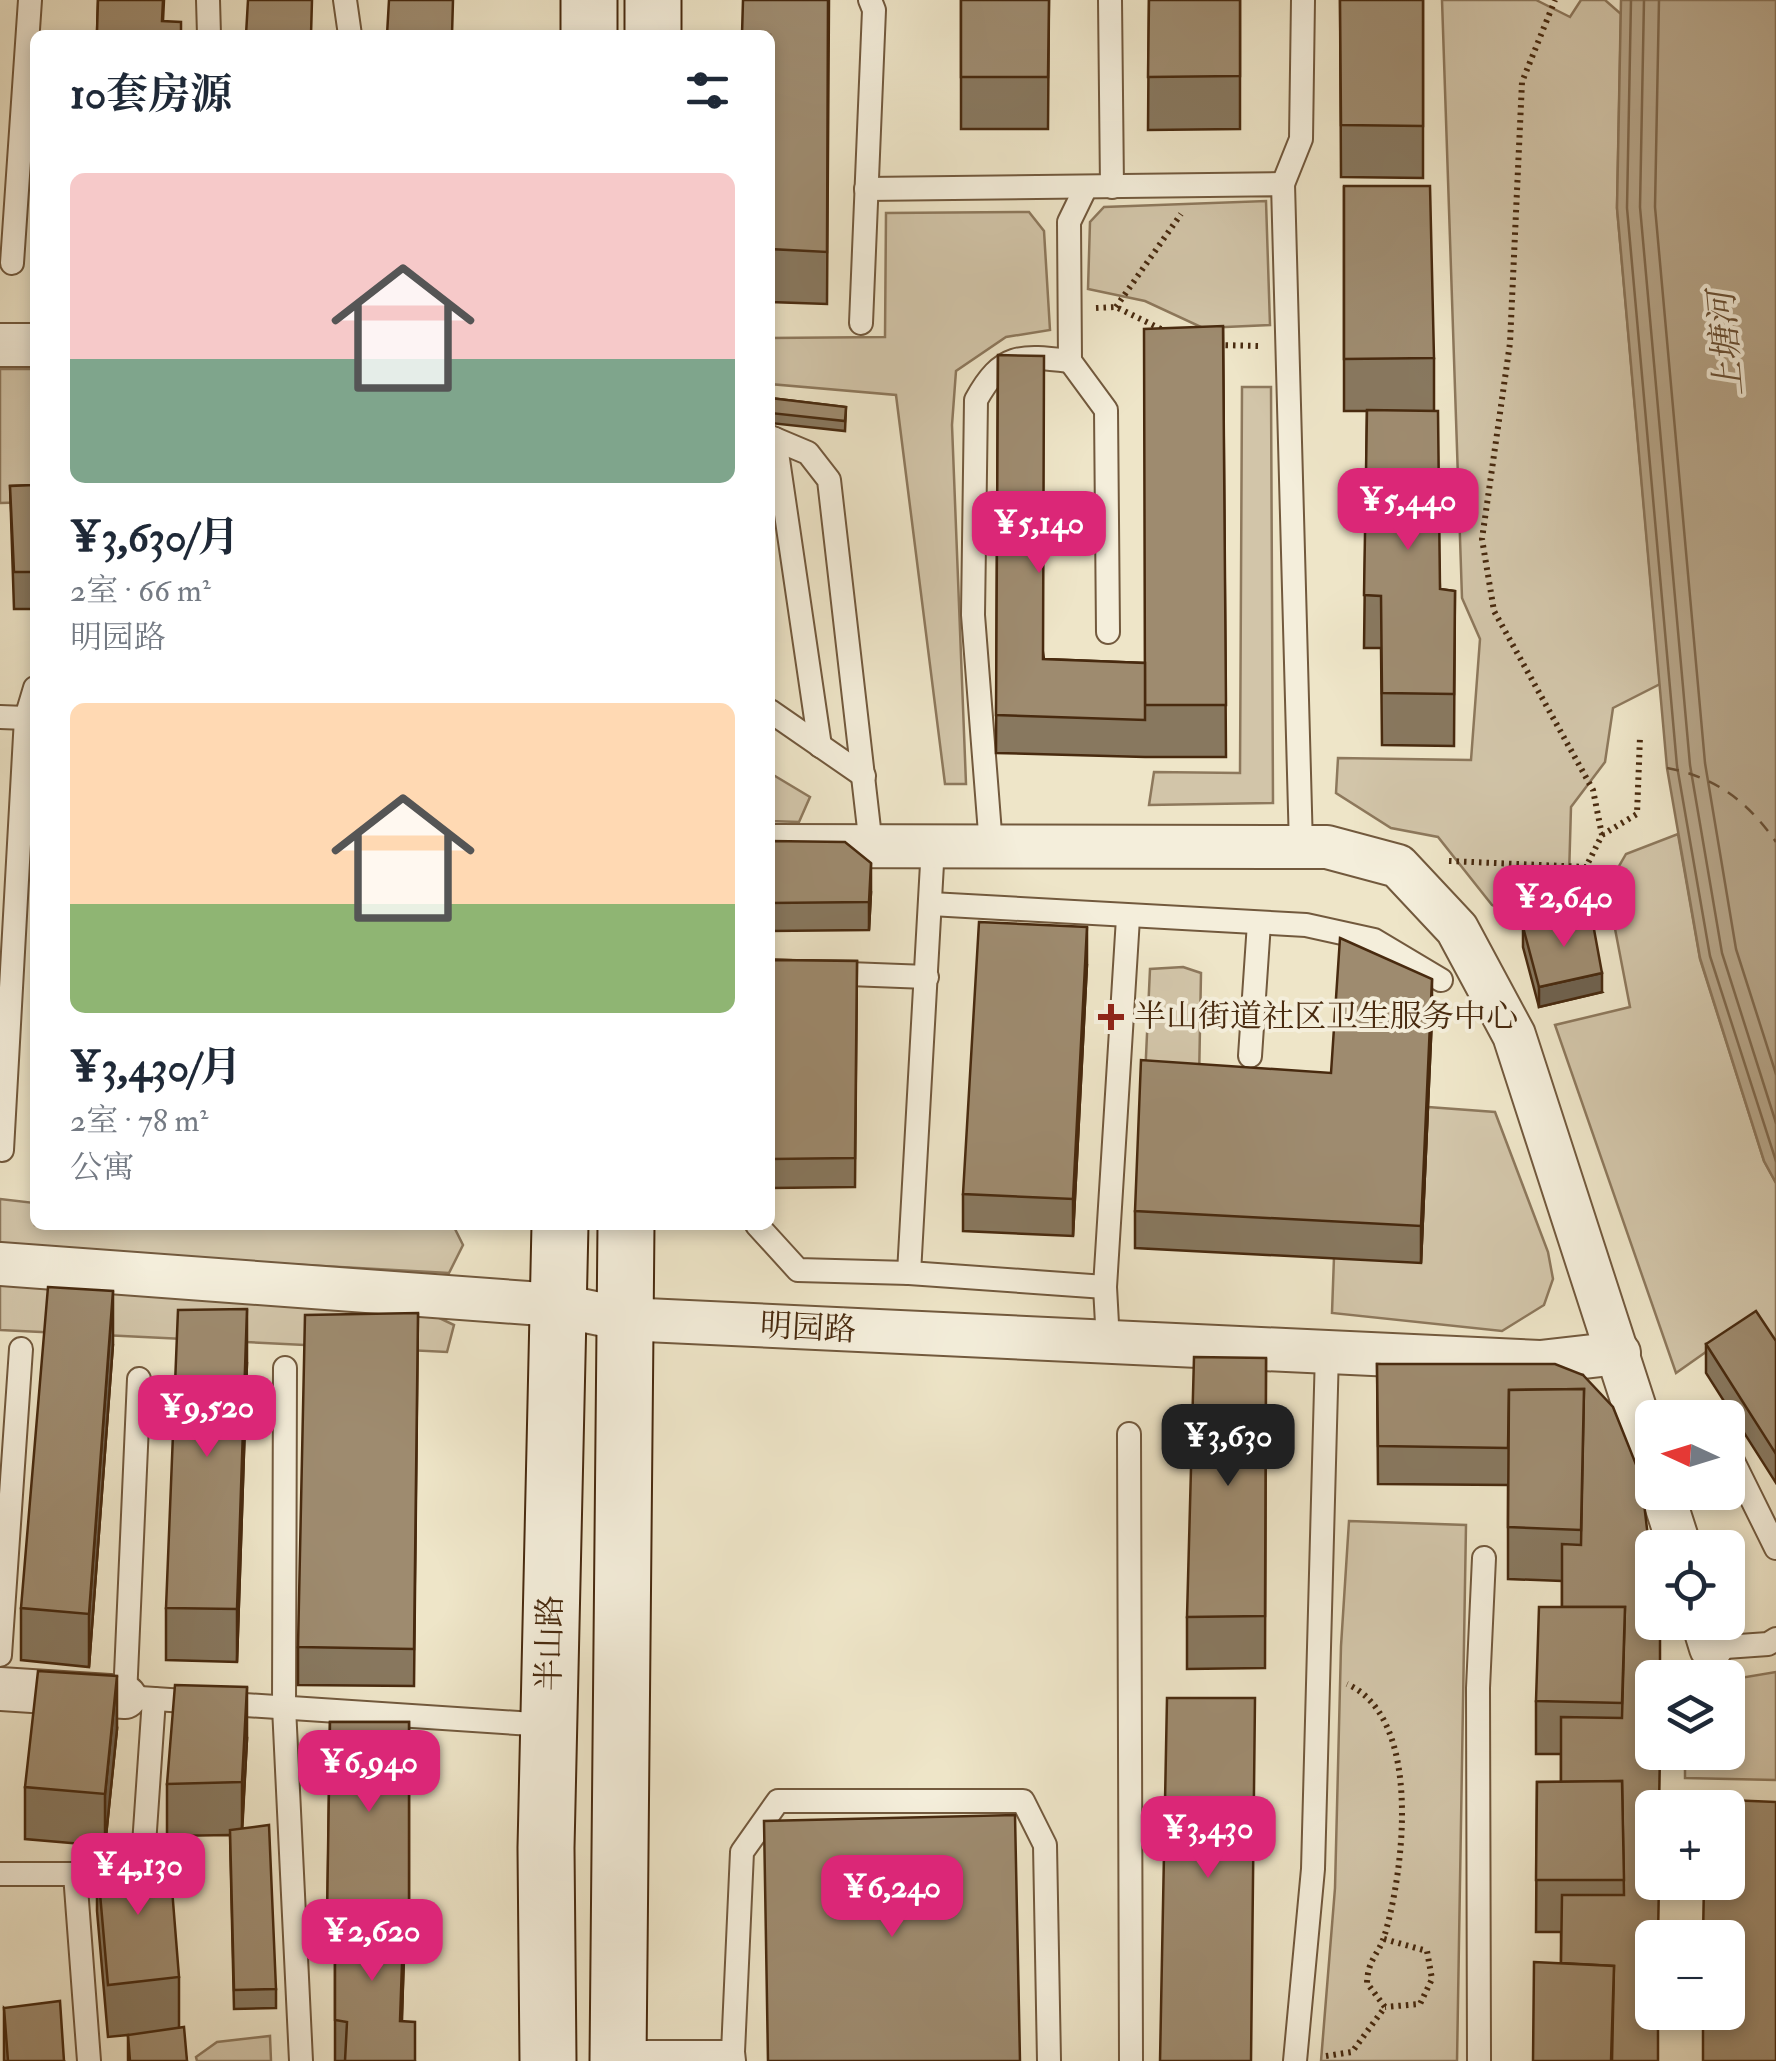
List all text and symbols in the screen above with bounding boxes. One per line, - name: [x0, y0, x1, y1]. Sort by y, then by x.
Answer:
- icon: filters: [680, 63, 735, 118]
- text: 10套房源: [70, 69, 232, 121]
- icon: home: [313, 238, 493, 418]
- water label: 上塘河: [1699, 284, 1752, 398]
- pin: ¥5,440: [1327, 468, 1489, 553]
- text: ¥5,440: [1360, 480, 1456, 520]
- pin: ¥5,140: [958, 491, 1120, 576]
- text: ¥5,140: [994, 503, 1084, 543]
- text: ¥3,630/月: [70, 512, 239, 564]
- text: 2室 · 66 m²: [70, 571, 211, 611]
- text: 明园路: [70, 618, 166, 658]
- icon: home: [313, 768, 493, 948]
- pin: ¥2,640: [1483, 865, 1645, 950]
- text: ¥2,640: [1515, 877, 1613, 917]
- place label: 半山街道社区卫生服务中心: [1134, 997, 1518, 1037]
- marker: 半山街道社区卫生服务中心: [1098, 1004, 1124, 1030]
- text: ¥3,430/月: [70, 1042, 242, 1094]
- text: 2室 · 78 m²: [70, 1101, 208, 1141]
- text: 公寓: [70, 1148, 134, 1188]
- street label: 明园路: [759, 1306, 857, 1350]
- pin: ¥9,520: [126, 1375, 288, 1460]
- text: ¥9,520: [160, 1387, 254, 1427]
- north arrow: [1635, 1400, 1745, 1510]
- map controls: [1635, 1400, 1745, 2030]
- pin: ¥3,630: [1147, 1404, 1309, 1489]
- text: ¥3,630: [1184, 1416, 1272, 1456]
- button: locate: [1635, 1530, 1745, 1640]
- street label: 半山路: [529, 1595, 571, 1691]
- button: layers: [1635, 1660, 1745, 1770]
- pin: ¥6,940: [288, 1730, 450, 1815]
- text: ¥6,940: [320, 1742, 418, 1782]
- button: +: [1635, 1790, 1745, 1900]
- pin: ¥3,430: [1127, 1796, 1289, 1881]
- text: ¥3,430: [1163, 1808, 1253, 1848]
- pin: ¥4,130: [57, 1833, 219, 1918]
- text: ¥4,130: [93, 1845, 183, 1885]
- pin: ¥6,240: [811, 1855, 973, 1940]
- text: ¥6,240: [843, 1867, 941, 1907]
- pin: ¥2,620: [291, 1899, 453, 1984]
- text: ¥2,620: [324, 1911, 420, 1951]
- button: −: [1635, 1920, 1745, 2030]

